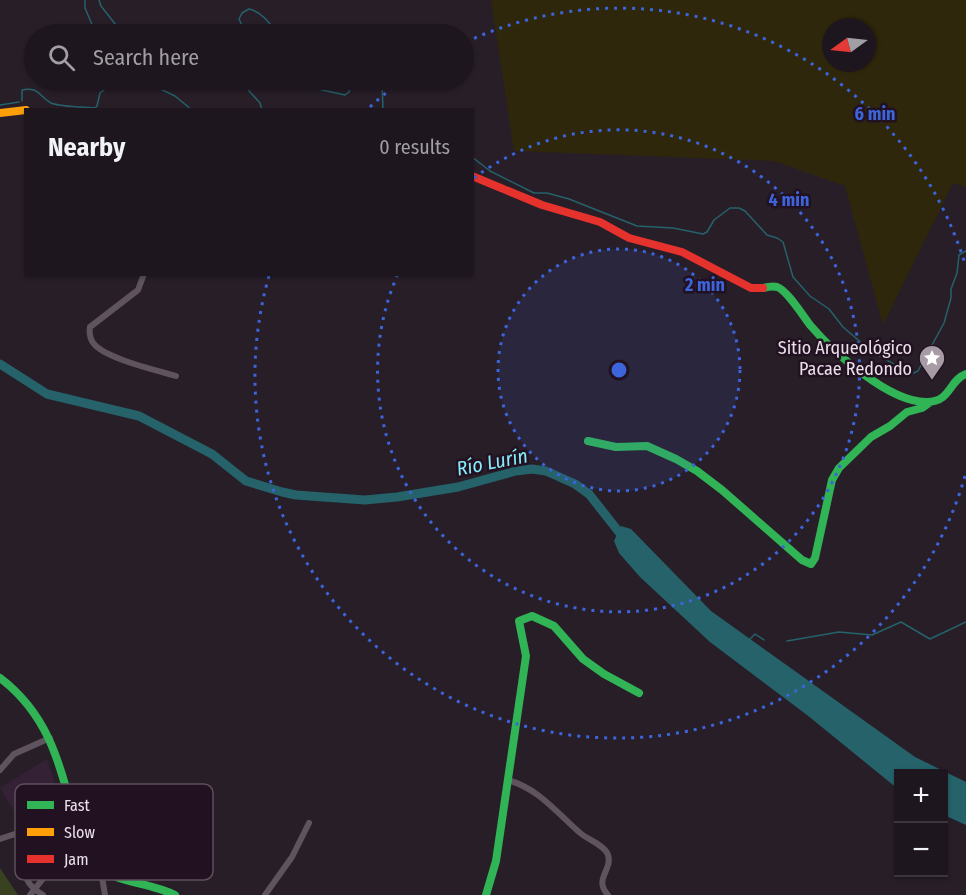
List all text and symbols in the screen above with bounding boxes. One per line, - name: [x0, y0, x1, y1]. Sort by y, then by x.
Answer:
- north arrow: [822, 18, 876, 72]
- search box: [24, 24, 474, 90]
- icon: search: [45, 41, 78, 74]
- text: Search here: [93, 44, 199, 71]
- text: 6 min: [855, 103, 896, 125]
- text: Nearby: [48, 132, 125, 163]
- text: 0 results: [379, 135, 450, 159]
- text: 4 min: [769, 189, 809, 211]
- text: 2 min: [684, 274, 725, 296]
- place label: Sitio Arqueológico Pacae Redondo: [778, 337, 912, 380]
- place icon: Sitio Arqueológico Pacae Redondo: [917, 343, 947, 381]
- centre of rings: [609, 360, 629, 380]
- water label: Río Lurín: [454, 443, 530, 481]
- map controls: [894, 769, 948, 877]
- button: +: [894, 769, 948, 823]
- legend: [15, 784, 213, 880]
- text: Fast: [64, 796, 91, 815]
- text: Slow: [64, 823, 95, 842]
- button: −: [894, 823, 948, 877]
- text: Jam: [64, 850, 89, 869]

